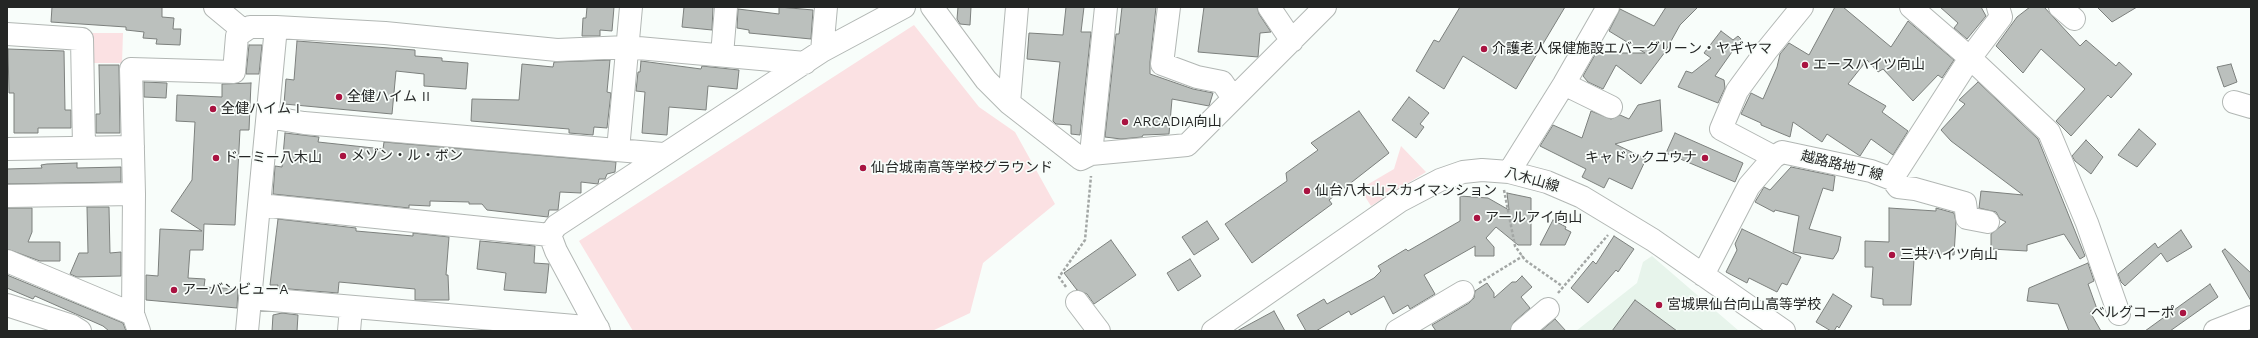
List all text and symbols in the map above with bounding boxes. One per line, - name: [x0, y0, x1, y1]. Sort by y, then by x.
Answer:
- place label: 介護老人保健施設エバーグリーン・ヤギヤマ: [1492, 41, 1772, 57]
- marker: 介護老人保健施設エバーグリーン・ヤギヤマ: [1479, 44, 1489, 54]
- place label: エースハイツ向山: [1813, 57, 1925, 73]
- marker: エースハイツ向山: [1800, 60, 1810, 70]
- place label: 全健ハイム II: [347, 89, 430, 105]
- marker: 全健ハイム II: [334, 92, 344, 102]
- place label: 全健ハイム I: [221, 101, 300, 117]
- marker: 全健ハイム I: [208, 104, 218, 114]
- place label: ARCADIA向山: [1133, 114, 1222, 130]
- marker: ARCADIA向山: [1120, 117, 1130, 127]
- place label: メゾン・ル・ボン: [351, 148, 463, 164]
- street label: 越路路地丁線: [1799, 148, 1885, 184]
- place label: ドーミー八木山: [224, 150, 322, 166]
- place label: キャドックユウナ: [1585, 150, 1697, 166]
- marker: メゾン・ル・ボン: [338, 151, 348, 161]
- marker: ドーミー八木山: [211, 153, 221, 163]
- marker: キャドックユウナ: [1700, 153, 1710, 163]
- place label: 仙台城南高等学校グラウンド: [871, 160, 1053, 176]
- marker: 仙台城南高等学校グラウンド: [858, 163, 868, 173]
- street label: 八木山線: [1503, 164, 1561, 196]
- place label: 仙台八木山スカイマンション: [1315, 183, 1497, 199]
- marker: 仙台八木山スカイマンション: [1302, 186, 1312, 196]
- place label: アールアイ向山: [1485, 210, 1582, 226]
- marker: アールアイ向山: [1472, 213, 1482, 223]
- place label: 三共ハイツ向山: [1900, 247, 1998, 263]
- marker: 三共ハイツ向山: [1887, 250, 1897, 260]
- place label: アーバンビューA: [182, 282, 288, 298]
- marker: アーバンビューA: [169, 285, 179, 295]
- place label: 宮城県仙台向山高等学校: [1667, 297, 1821, 313]
- marker: 宮城県仙台向山高等学校: [1654, 300, 1664, 310]
- place label: ベルグコーポ: [2091, 305, 2175, 321]
- marker: ベルグコーポ: [2178, 308, 2188, 318]

